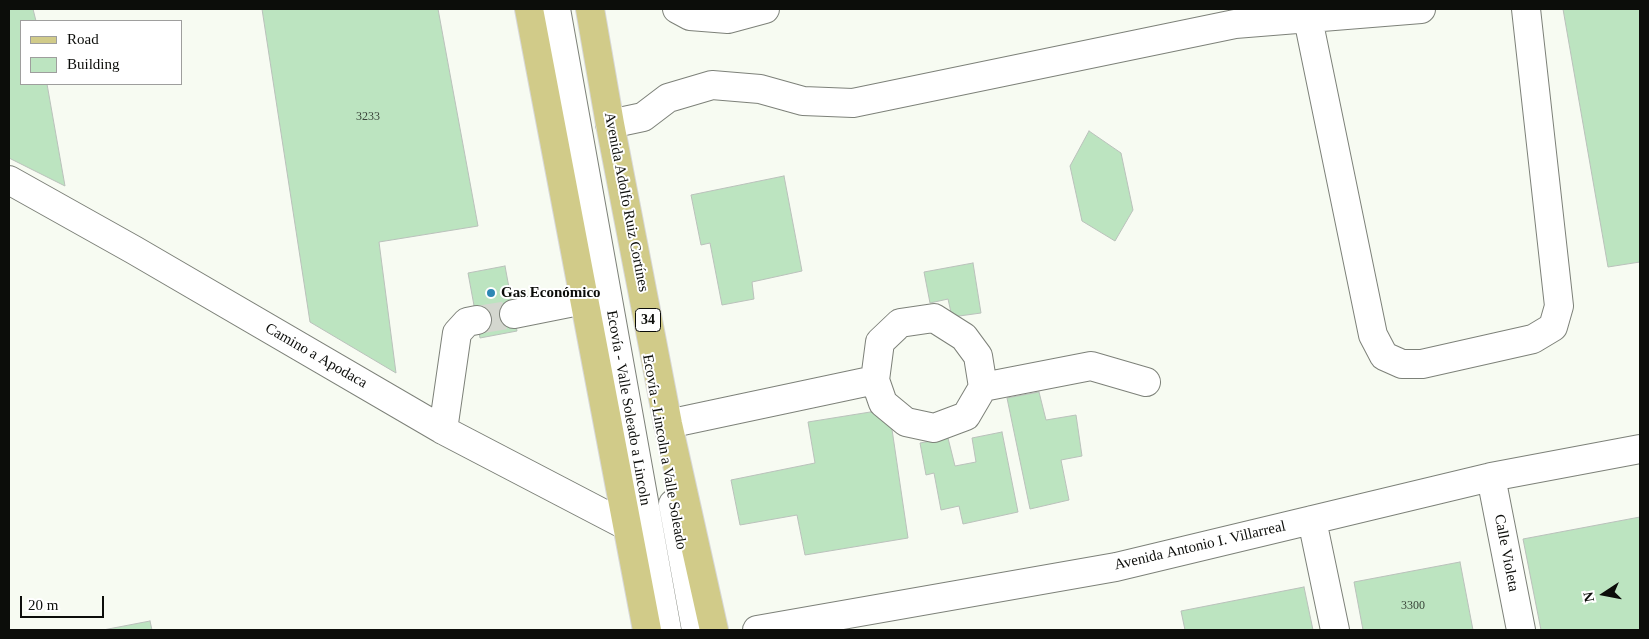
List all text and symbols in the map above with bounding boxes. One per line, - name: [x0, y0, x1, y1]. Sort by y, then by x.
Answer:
- legend: [20, 20, 182, 85]
- text: Road: [67, 31, 99, 47]
- text: Building: [67, 56, 120, 72]
- house number: 3233: [356, 110, 380, 124]
- street label: Avenida Adolfo Ruiz Cortínes: [600, 111, 652, 293]
- place label: Gas Económico: [501, 284, 601, 302]
- marker: Gas Económico: [485, 287, 497, 299]
- road number: 34: [636, 308, 660, 332]
- street label: Ecovía - Valle Soleado a Lincoln: [602, 309, 654, 507]
- street label: Camino a Apodaca: [262, 319, 370, 393]
- street label: Ecovía - Lincoln a Valle Soleado: [638, 353, 690, 551]
- street label: Calle Violeta: [1490, 513, 1522, 593]
- street label: Avenida Antonio I. Villarreal: [1113, 517, 1287, 575]
- north arrow: [1579, 569, 1629, 619]
- scale bar: [22, 586, 106, 618]
- text: N: [1580, 591, 1597, 603]
- text: 20 m: [28, 597, 58, 613]
- house number: 3300: [1401, 599, 1425, 613]

